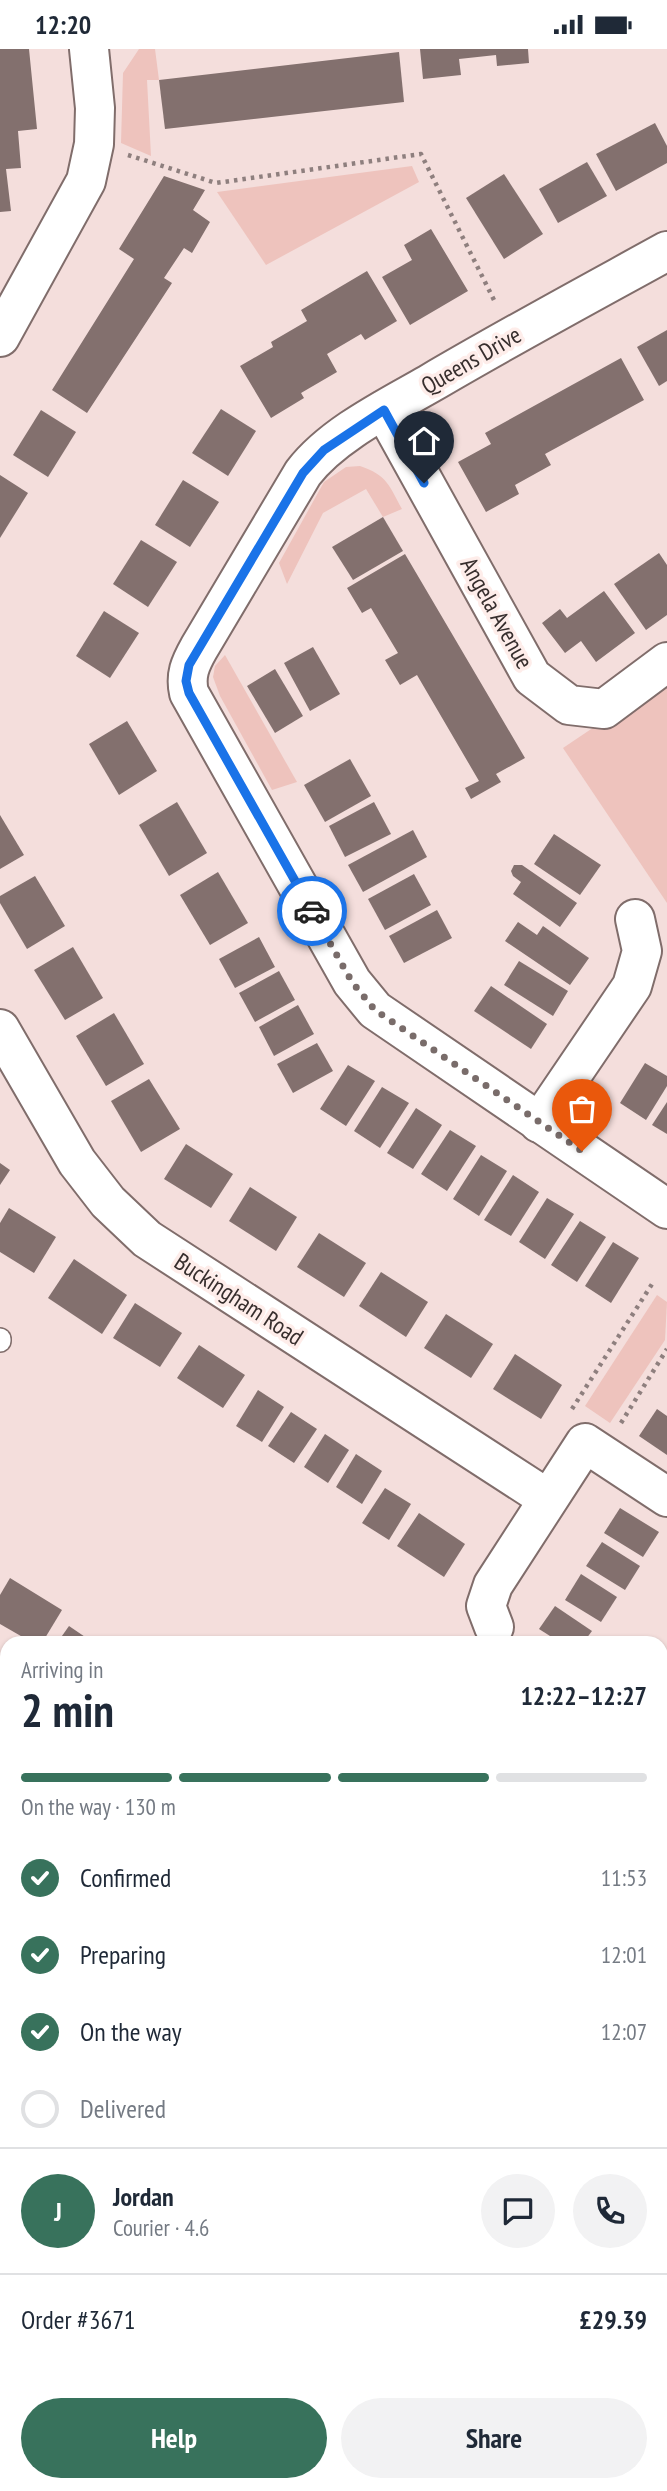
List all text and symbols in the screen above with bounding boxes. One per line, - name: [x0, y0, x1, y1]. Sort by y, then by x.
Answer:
- text: 12:20: [35, 8, 91, 41]
- street label: Queens Drive: [415, 319, 527, 401]
- pin: [394, 411, 454, 483]
- icon: home: [405, 422, 443, 460]
- street label: Angela Avenue: [454, 552, 540, 674]
- courier: [277, 876, 347, 946]
- icon: car: [293, 892, 331, 930]
- pin: [552, 1079, 612, 1151]
- icon: bag: [563, 1090, 601, 1128]
- street label: Buckingham Road: [169, 1246, 309, 1352]
- text: Arriving in: [21, 1655, 103, 1684]
- text: 12:22–12:27: [520, 1679, 647, 1712]
- text: 2 min: [21, 1680, 114, 1740]
- text: On the way · 130 m: [21, 1792, 176, 1821]
- icon: check: [21, 1859, 59, 1897]
- text: Confirmed: [80, 1861, 171, 1894]
- text: 11:53: [601, 1863, 647, 1892]
- icon: check: [21, 1936, 59, 1974]
- text: Preparing: [80, 1938, 166, 1971]
- text: 12:01: [601, 1940, 647, 1969]
- icon: check: [21, 2013, 59, 2051]
- text: On the way: [80, 2015, 182, 2048]
- text: 12:07: [601, 2017, 647, 2046]
- text: Delivered: [80, 2092, 166, 2125]
- button: chat: [481, 2174, 555, 2248]
- button: phone: [573, 2174, 647, 2248]
- text: Jordan: [113, 2180, 174, 2213]
- text: J: [54, 2195, 62, 2228]
- text: Courier · 4.6: [113, 2213, 209, 2242]
- text: Order #3671: [21, 2303, 136, 2336]
- text: £29.39: [579, 2303, 647, 2336]
- button: Help: [21, 2398, 327, 2478]
- button: Share: [341, 2398, 647, 2478]

